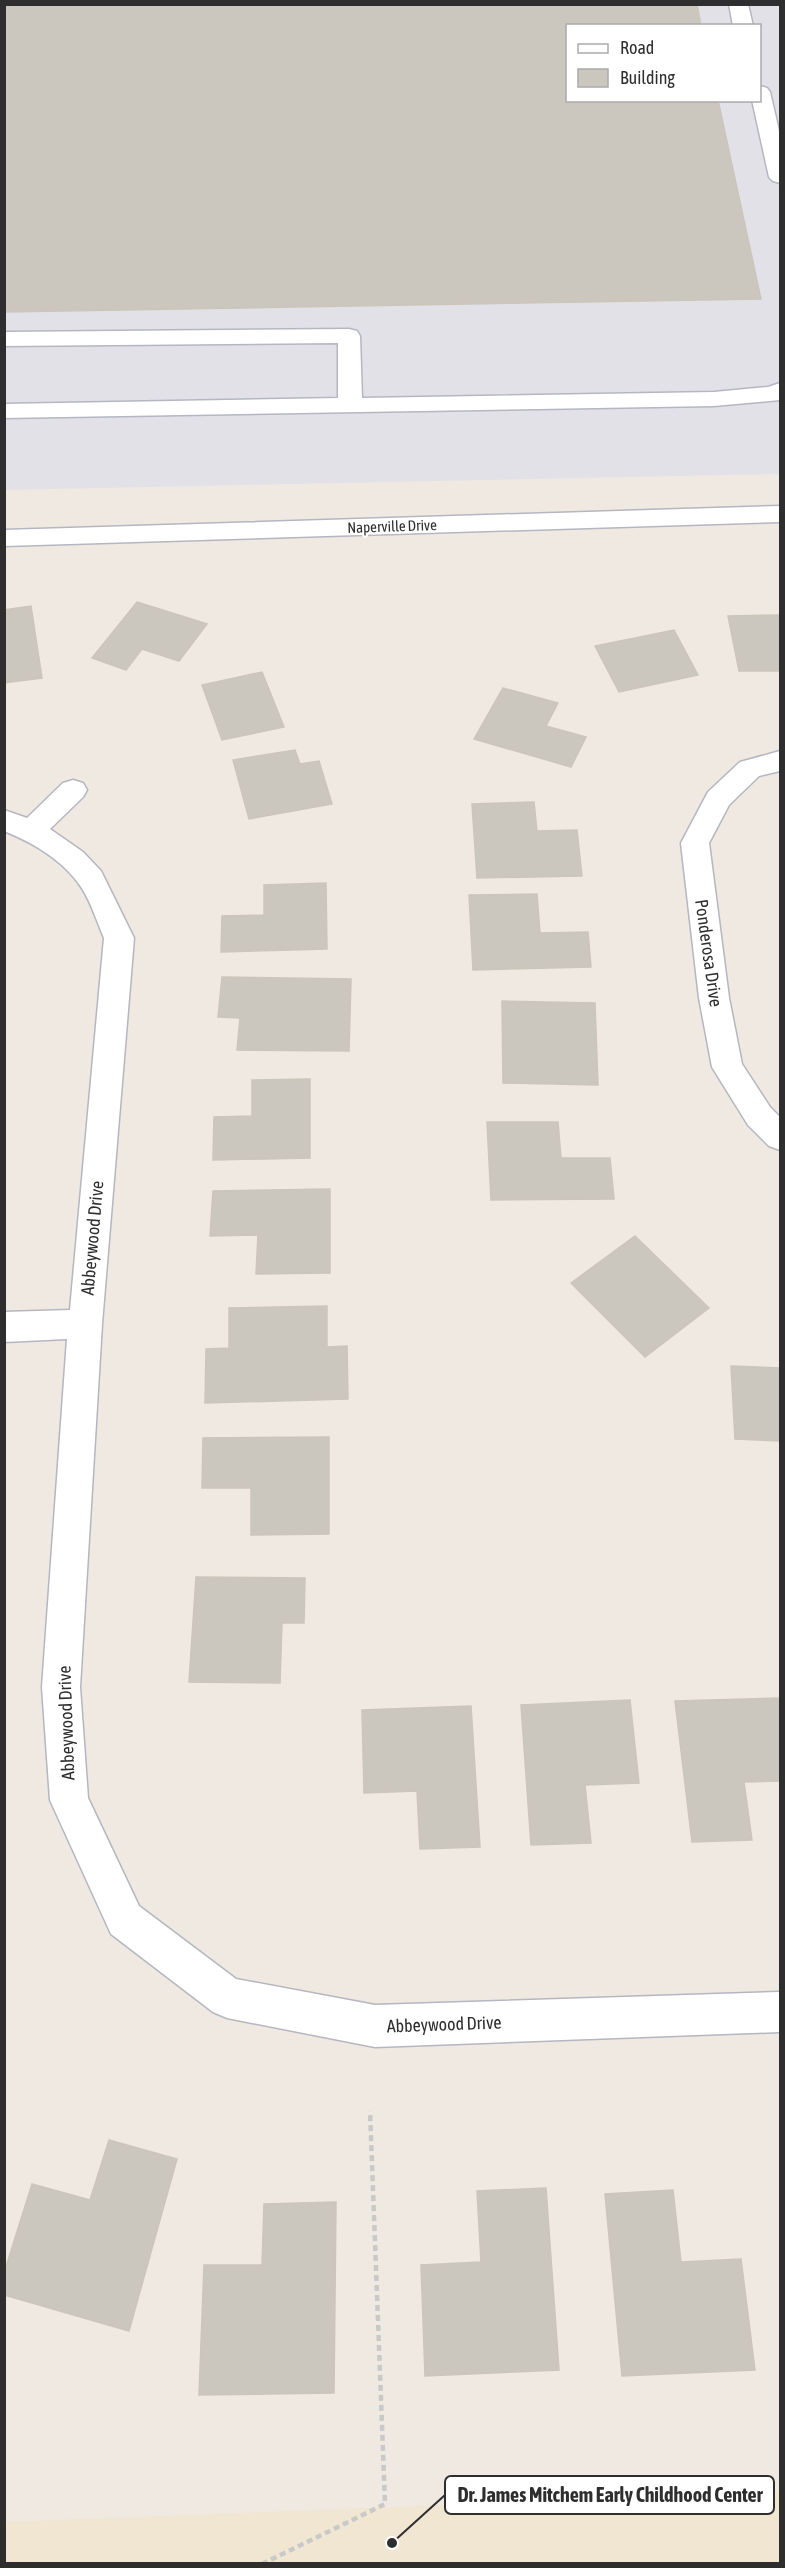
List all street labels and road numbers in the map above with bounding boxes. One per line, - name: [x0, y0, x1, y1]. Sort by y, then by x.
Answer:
- street label: Naperville Drive: [347, 516, 437, 536]
- street label: Ponderosa Drive: [691, 898, 727, 1008]
- street label: Abbeywood Drive: [77, 1180, 107, 1296]
- street label: Abbeywood Drive: [54, 1665, 78, 1781]
- street label: Abbeywood Drive: [386, 2012, 502, 2036]

